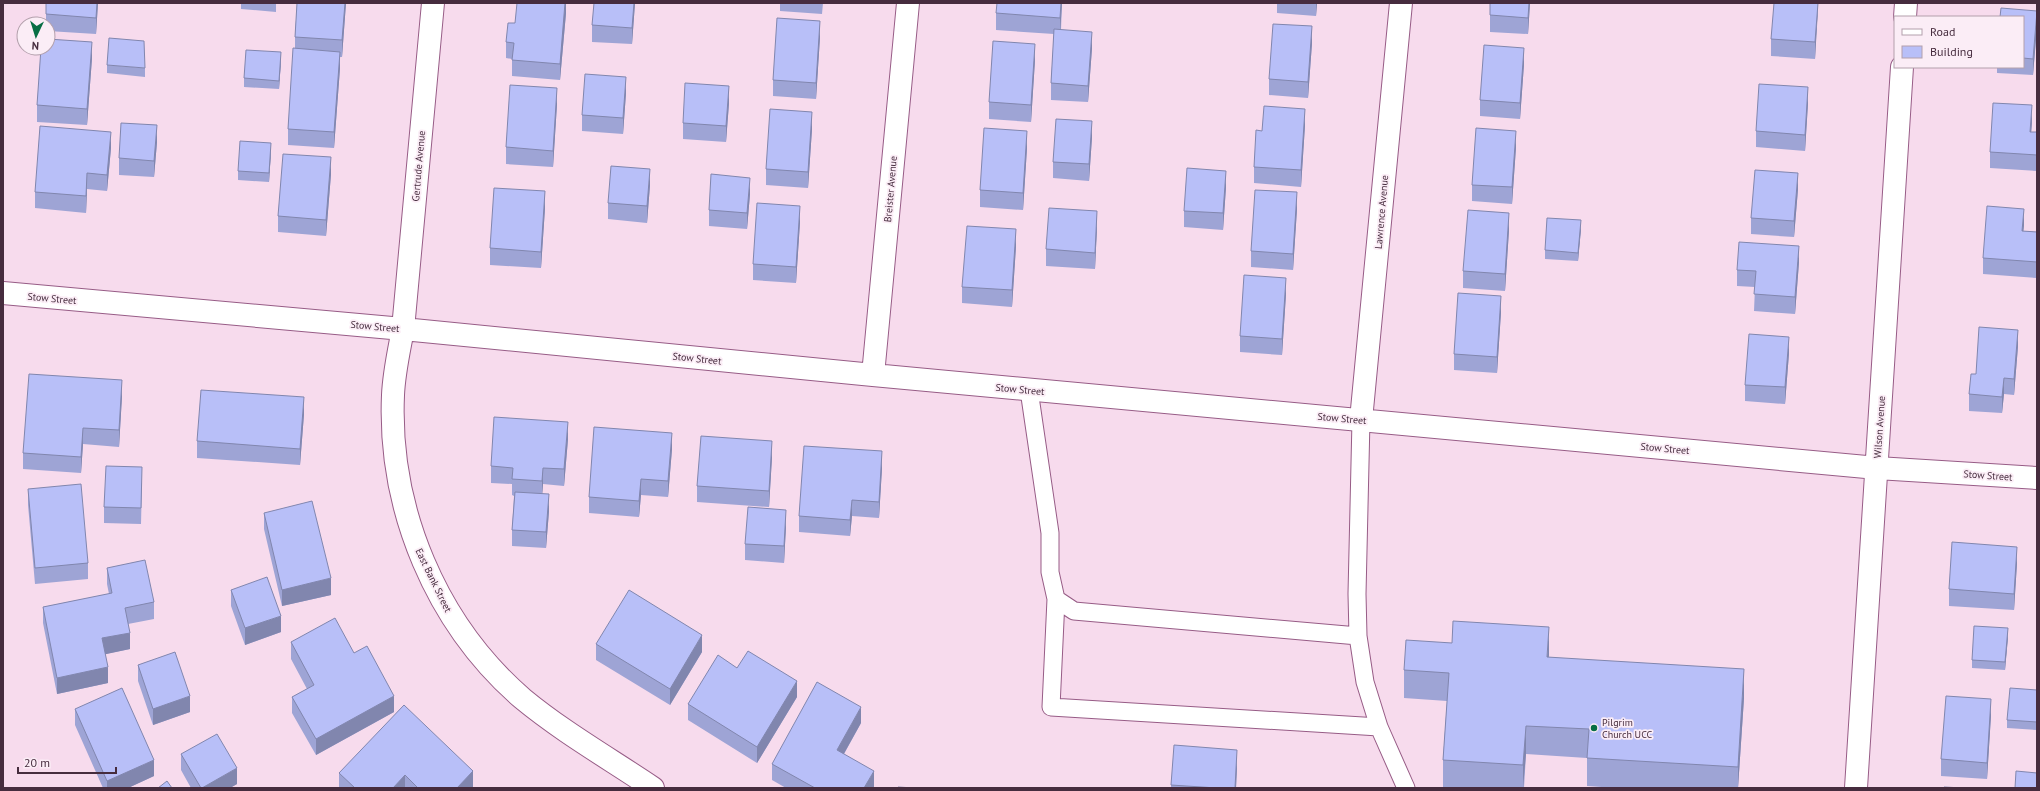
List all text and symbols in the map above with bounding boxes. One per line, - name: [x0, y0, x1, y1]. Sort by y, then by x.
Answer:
- north arrow: [16, 16, 56, 56]
- legend: [1894, 16, 2024, 68]
- text: Road: [1930, 24, 1955, 39]
- text: N: [31, 39, 39, 53]
- text: Building: [1930, 44, 1973, 59]
- street label: Gertrude Avenue: [409, 130, 428, 202]
- street label: Breister Avenue: [881, 155, 900, 223]
- street label: Lawrence Avenue: [1372, 175, 1391, 250]
- street label: Stow Street: [27, 290, 78, 307]
- street label: Stow Street: [350, 318, 401, 335]
- street label: Stow Street: [672, 349, 723, 368]
- street label: Stow Street: [995, 381, 1046, 398]
- street label: Wilson Avenue: [1871, 395, 1888, 459]
- street label: Stow Street: [1317, 410, 1368, 427]
- street label: Stow Street: [1640, 440, 1691, 457]
- street label: Stow Street: [1963, 467, 2014, 484]
- street label: East Bank Street: [412, 546, 455, 615]
- place label: Pilgrim Church UCC: [1602, 716, 1653, 741]
- marker: Pilgrim Church UCC: [1589, 723, 1599, 733]
- scale bar: [18, 749, 116, 775]
- text: 20 m: [24, 755, 50, 770]

